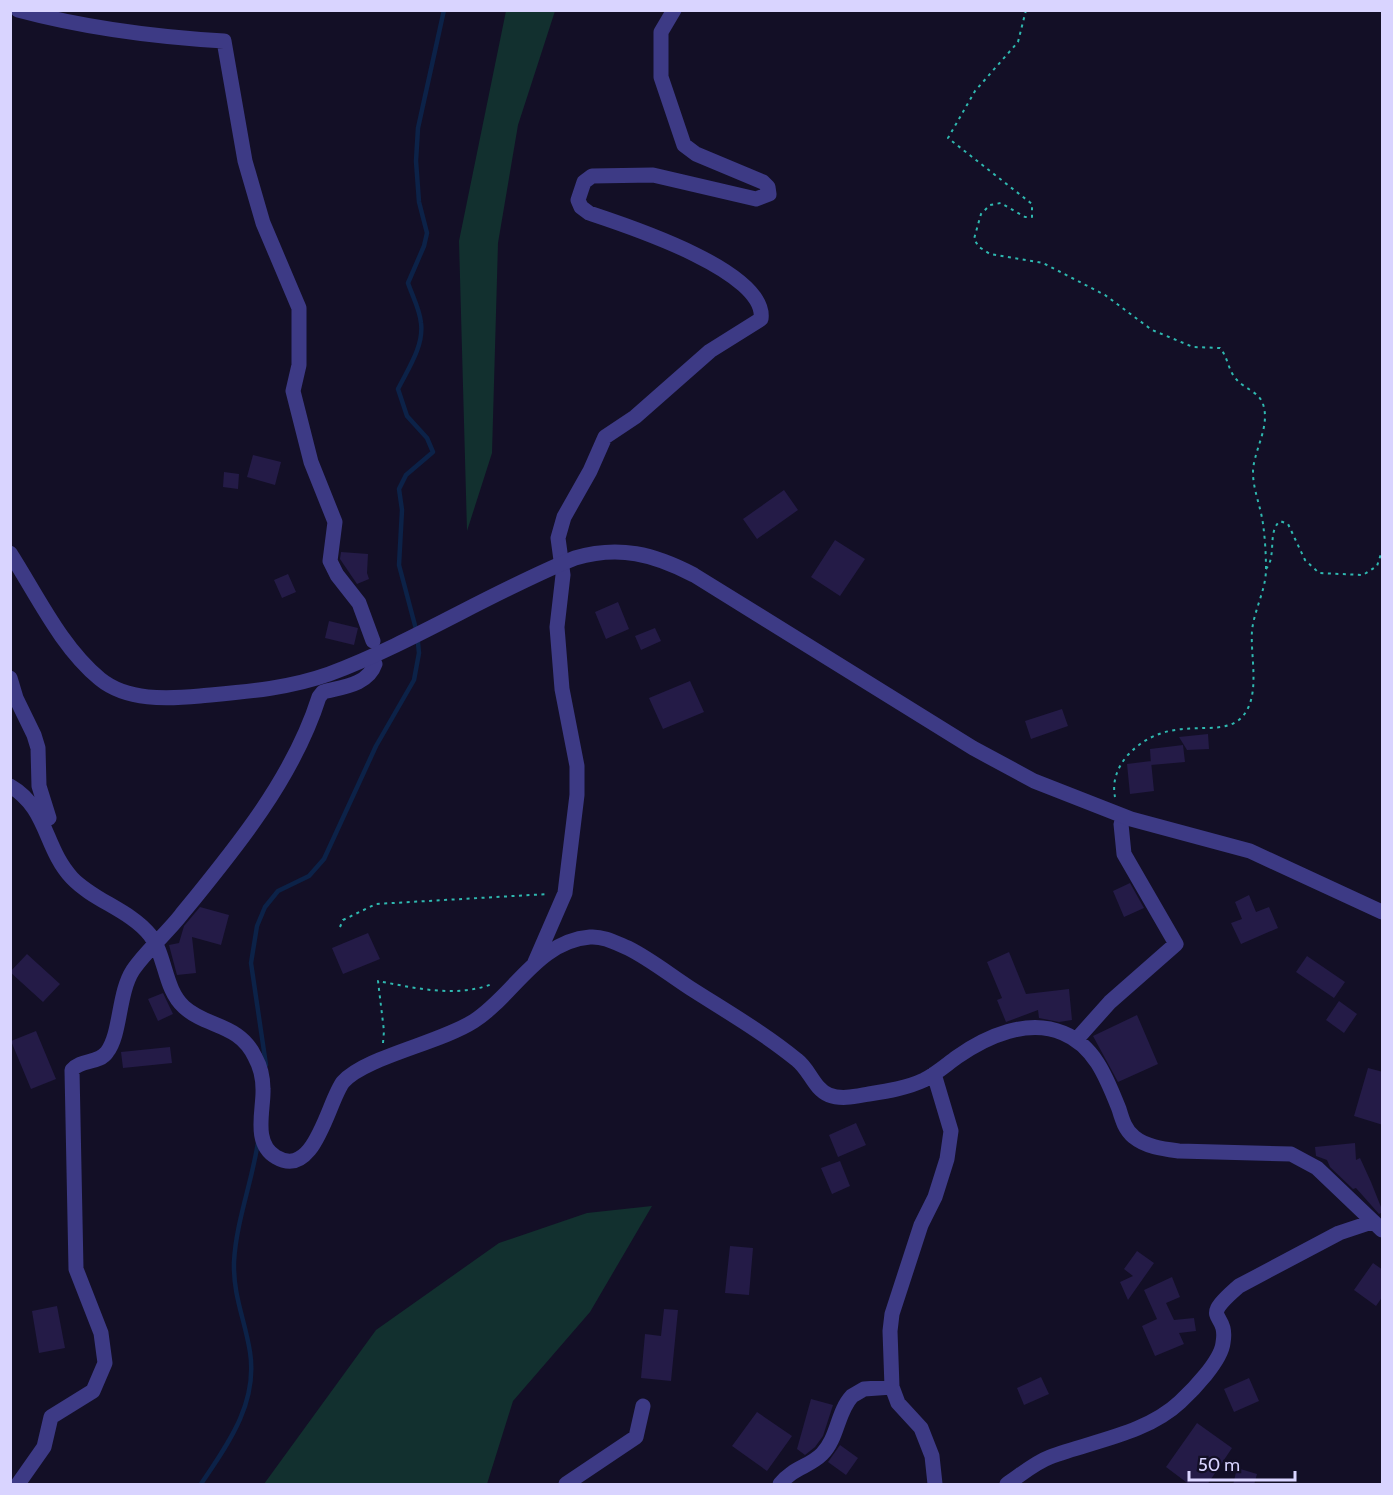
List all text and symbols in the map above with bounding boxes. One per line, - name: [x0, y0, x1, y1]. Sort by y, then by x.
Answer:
- scale bar: [1189, 1444, 1296, 1482]
- text: 50 m: [1198, 1454, 1240, 1476]

